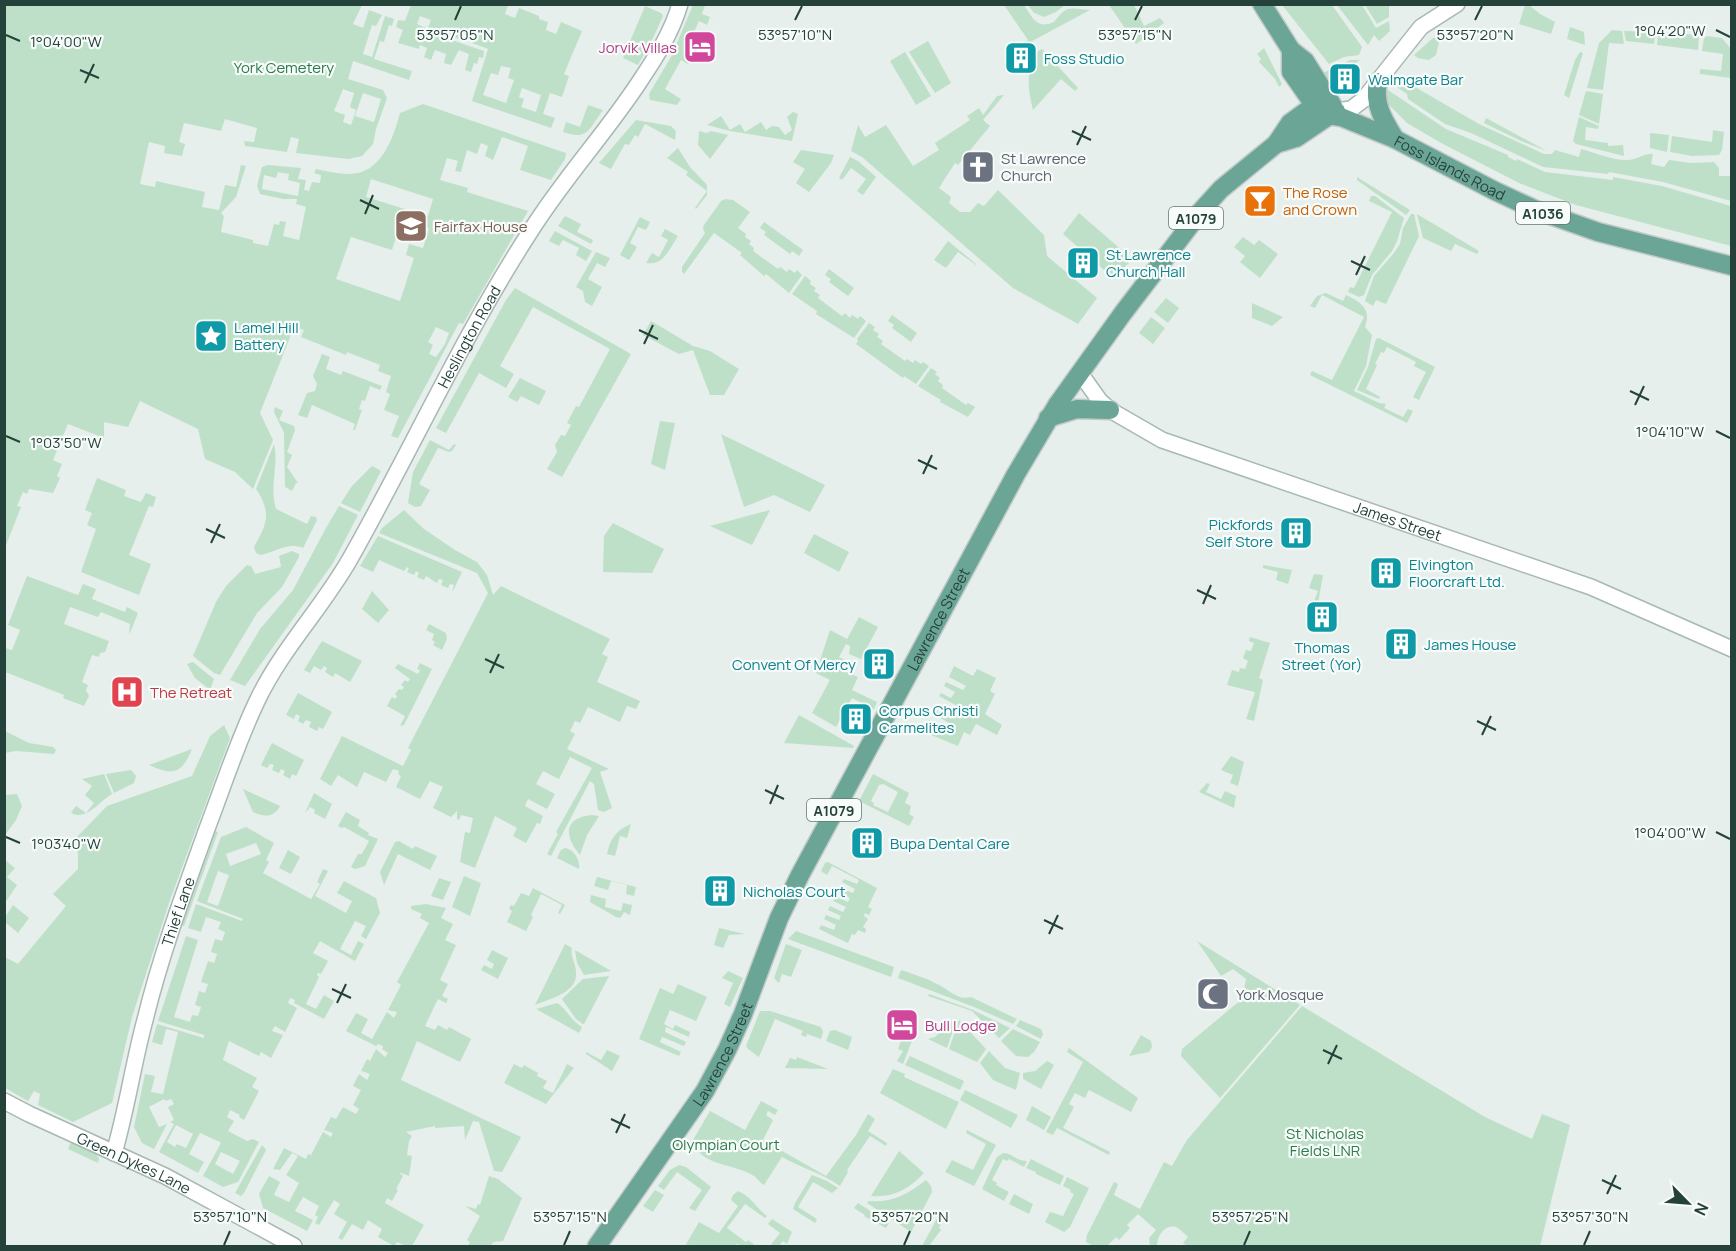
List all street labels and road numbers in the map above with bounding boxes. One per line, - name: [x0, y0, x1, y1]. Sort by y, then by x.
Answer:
- street label: Foss Islands Road: [1391, 130, 1509, 205]
- road number: A1036: [1516, 202, 1570, 224]
- road number: A1079: [1169, 207, 1223, 229]
- street label: Heslington Road: [432, 282, 505, 392]
- street label: James Street: [1351, 496, 1444, 546]
- street label: Lawrence Street: [902, 564, 974, 674]
- road number: A1079: [807, 799, 861, 821]
- street label: Thief Lane: [156, 874, 199, 949]
- street label: Lawrence Street: [687, 999, 757, 1110]
- street label: Green Dykes Lane: [74, 1127, 195, 1199]

